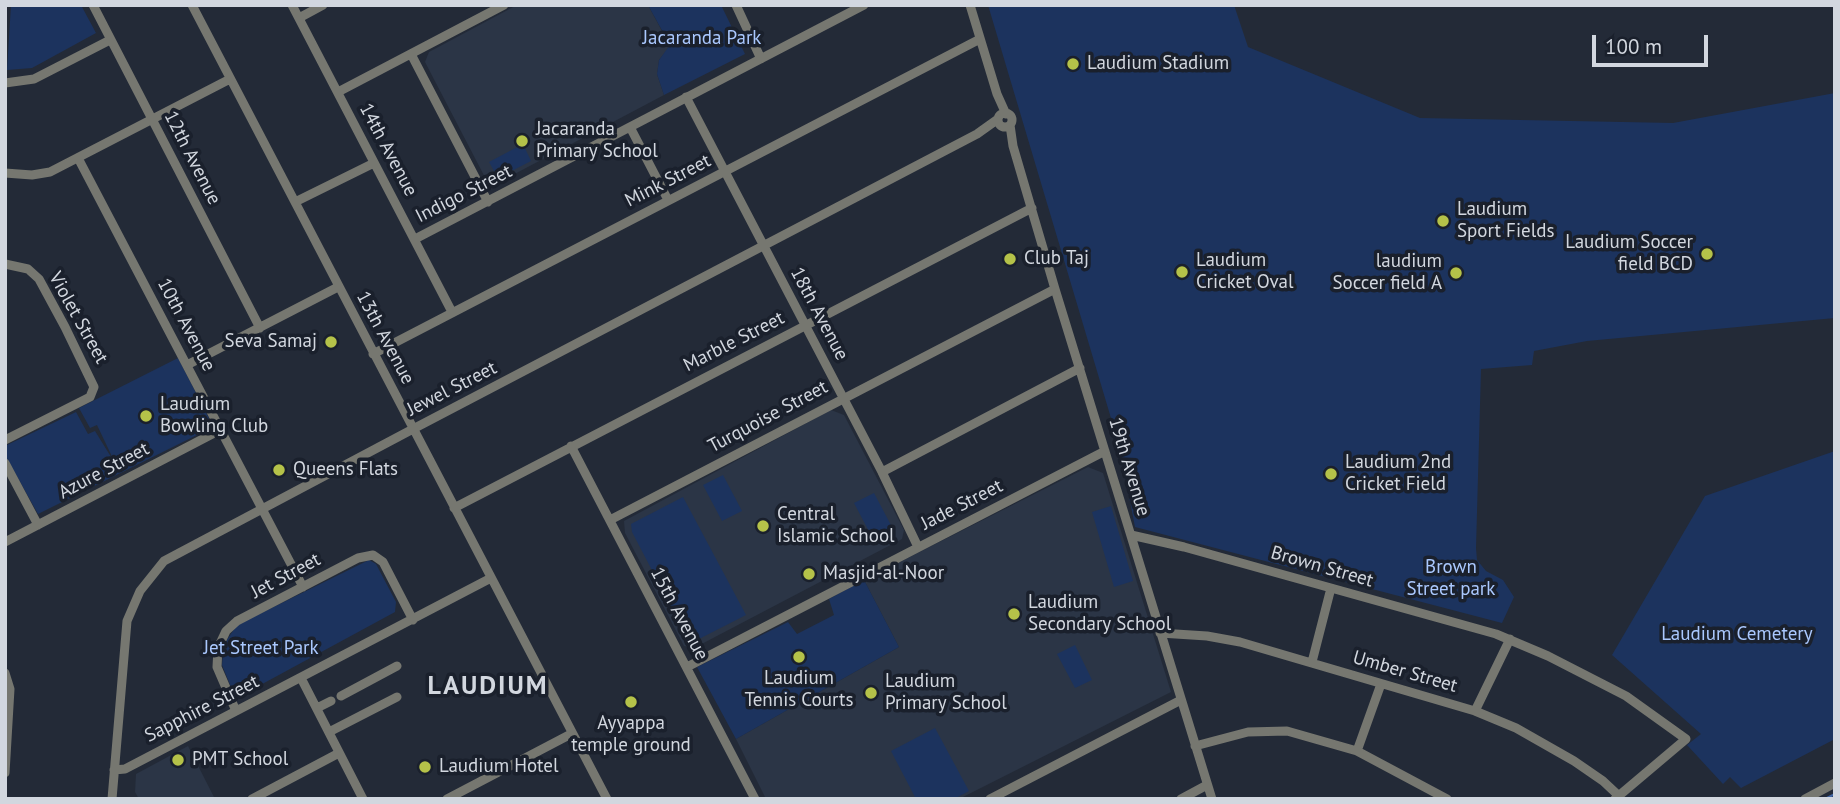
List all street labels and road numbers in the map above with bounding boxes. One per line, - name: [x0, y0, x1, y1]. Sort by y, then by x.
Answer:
- street label: 14th Avenue: [354, 100, 422, 200]
- street label: 12th Avenue: [159, 107, 225, 209]
- street label: Mink Street: [621, 150, 715, 212]
- street label: Indigo Street: [412, 160, 516, 228]
- street label: 18th Avenue: [785, 264, 853, 364]
- street label: Violet Street: [43, 268, 113, 368]
- street label: 10th Avenue: [152, 275, 220, 375]
- street label: 13th Avenue: [351, 288, 419, 388]
- street label: Marble Street: [680, 307, 788, 377]
- street label: Jewel Street: [403, 357, 501, 421]
- street label: Turquoise Street: [704, 376, 832, 458]
- street label: 19th Avenue: [1103, 415, 1155, 519]
- street label: Azure Street: [55, 438, 153, 504]
- street label: Jade Street: [917, 475, 1007, 535]
- street label: Brown Street: [1268, 542, 1376, 592]
- street label: Jet Street: [247, 548, 325, 604]
- street label: 15th Avenue: [645, 564, 713, 664]
- street label: Umber Street: [1350, 646, 1460, 698]
- street label: Sapphire Street: [141, 670, 263, 748]

